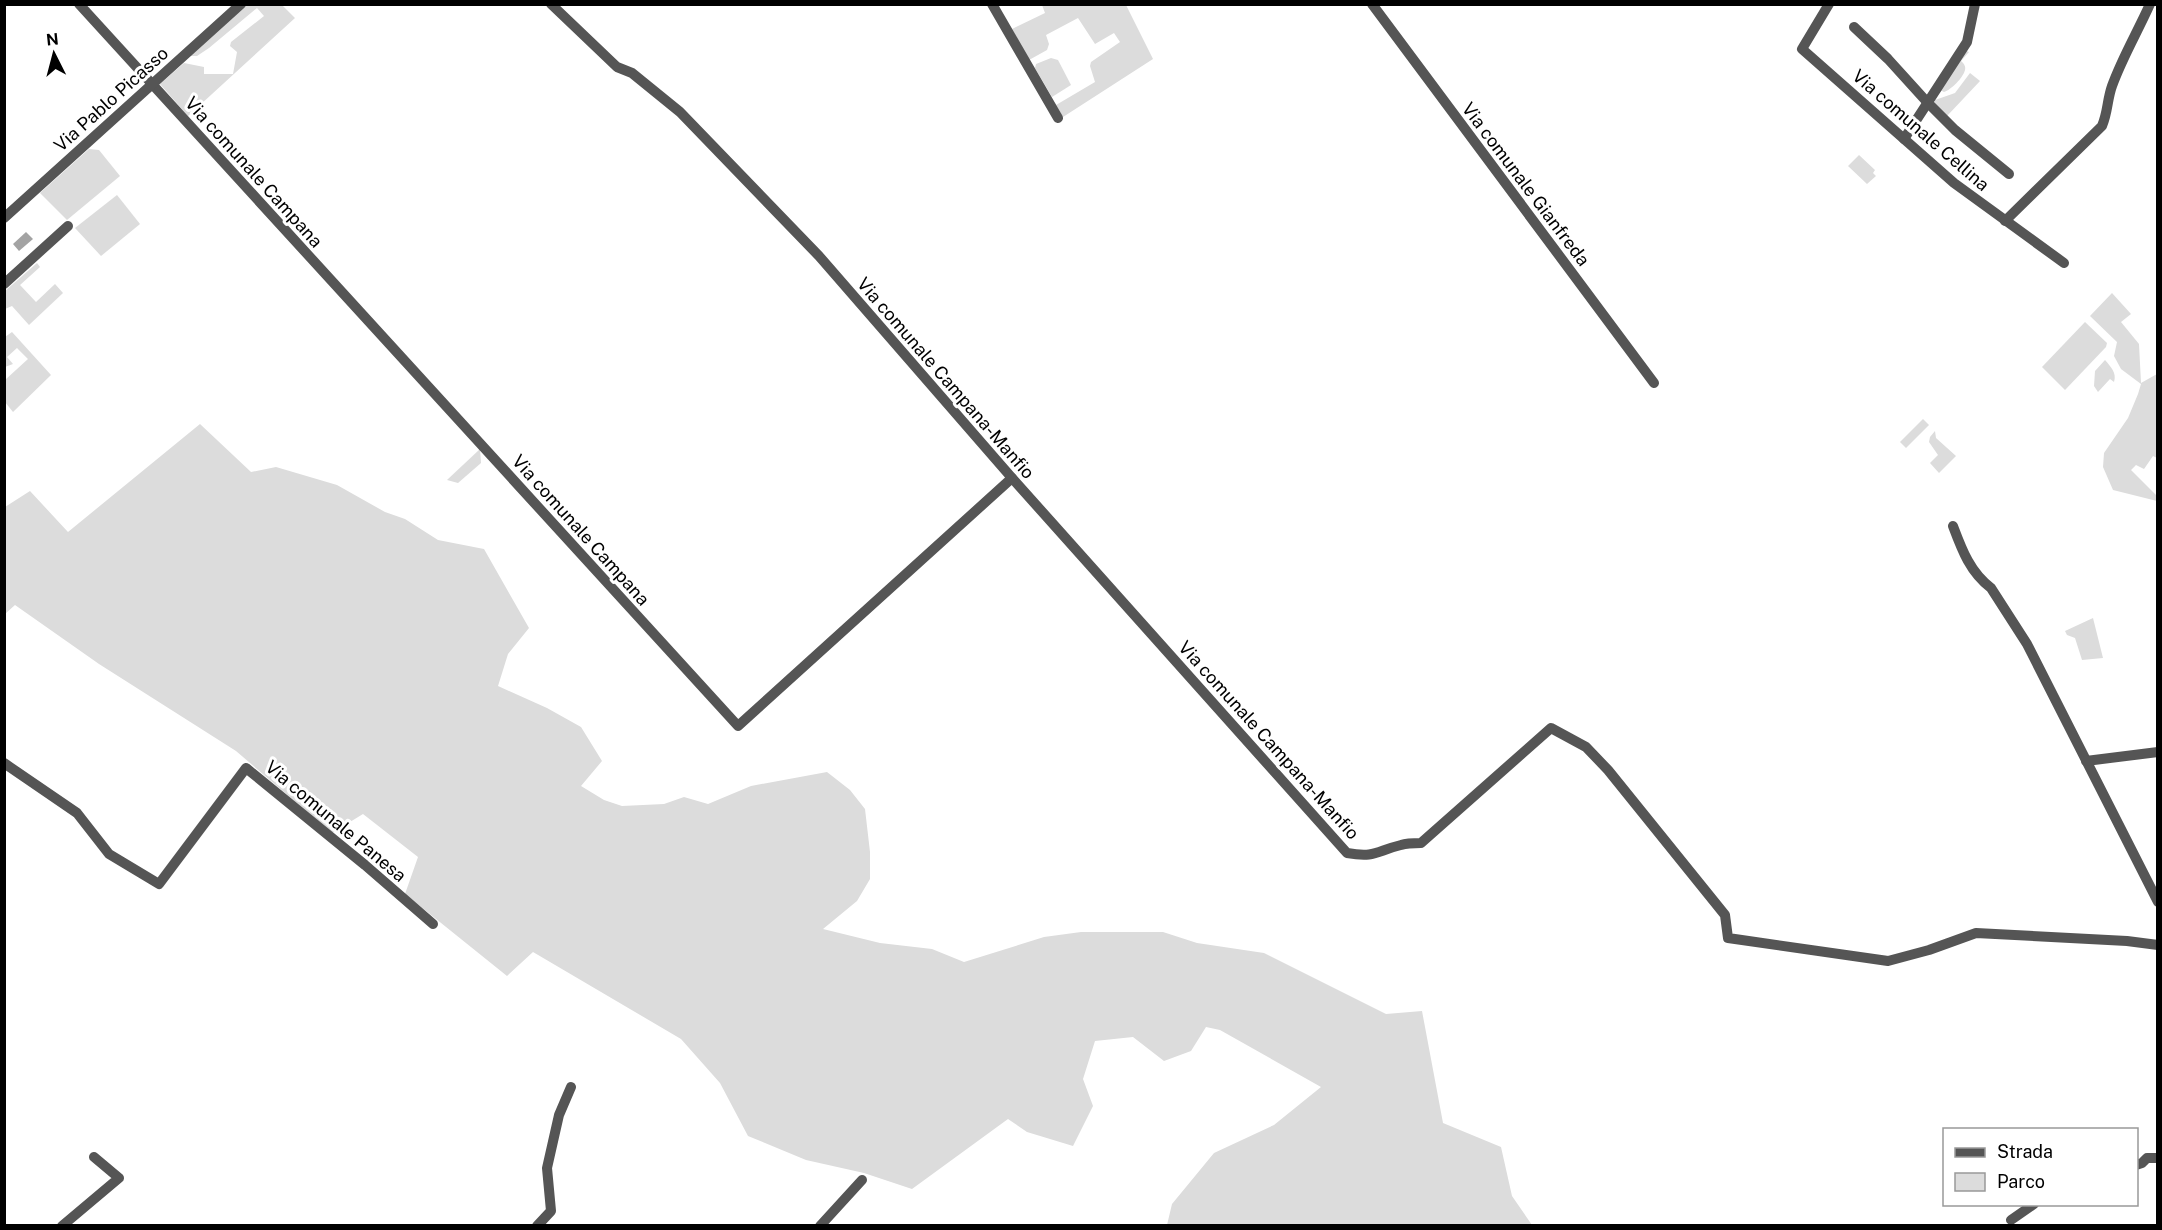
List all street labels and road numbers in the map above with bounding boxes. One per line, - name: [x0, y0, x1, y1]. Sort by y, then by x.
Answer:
- street label: Via Pablo Picasso: [50, 42, 172, 156]
- street label: Via comunale Cellina: [1848, 65, 1994, 195]
- street label: Via comunale Campana: [181, 92, 327, 252]
- street label: Via comunale Gianfreda: [1458, 98, 1594, 270]
- street label: Via comunale Campana-Manfio: [853, 273, 1039, 483]
- street label: Via comunale Campana: [508, 450, 654, 610]
- street label: Via comunale Campana-Manfio: [1174, 637, 1364, 843]
- street label: Via comunale Panesa: [261, 756, 411, 886]

